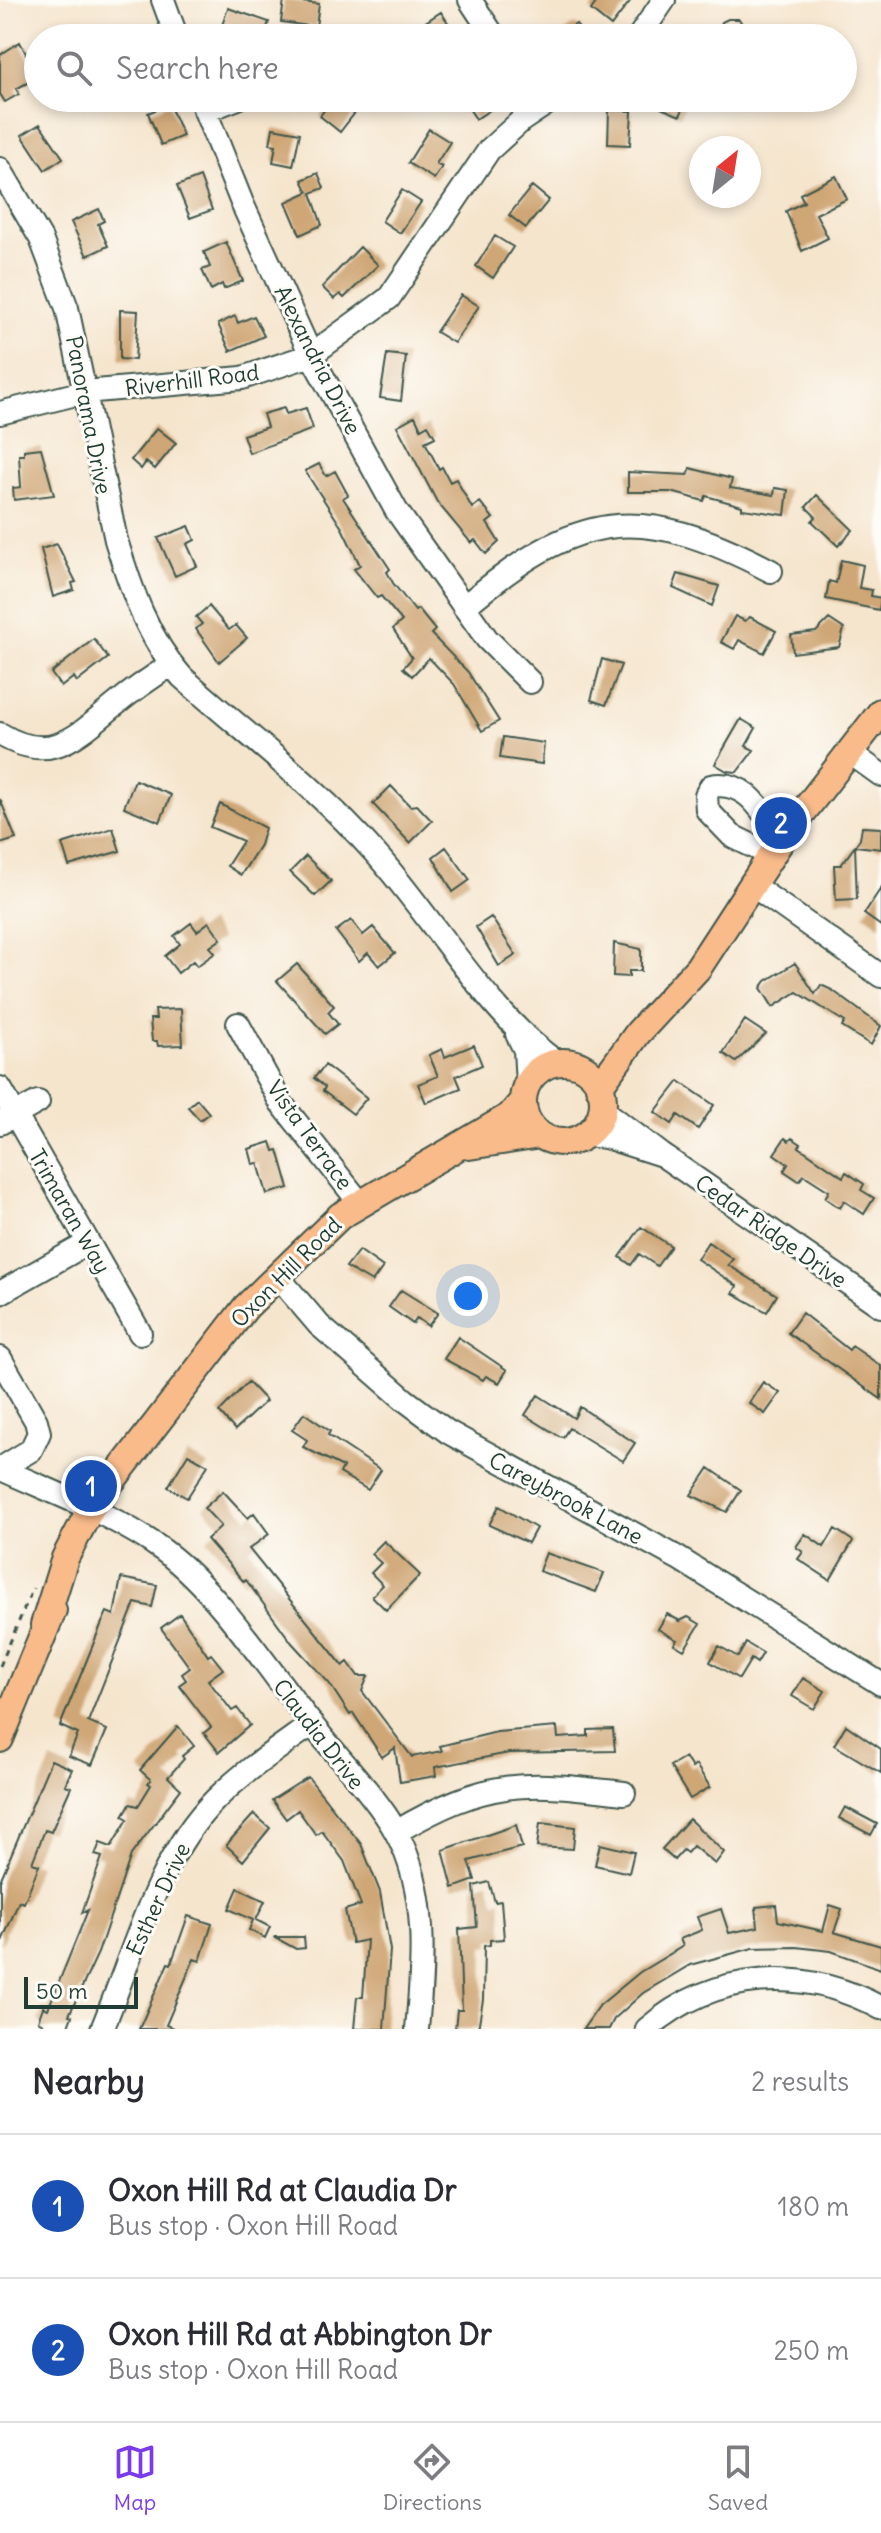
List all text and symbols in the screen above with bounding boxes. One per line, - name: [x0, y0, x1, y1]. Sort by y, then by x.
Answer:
- search box: [24, 24, 857, 112]
- icon: search: [52, 46, 96, 90]
- text: Search here: [116, 49, 279, 87]
- north arrow: [689, 136, 761, 208]
- street label: Alexandria Drive: [268, 281, 368, 439]
- street label: Panorama Drive: [60, 333, 118, 497]
- street label: Riverhill Road: [123, 358, 261, 402]
- pin: 2: [755, 793, 807, 853]
- street label: Vista Terrace: [261, 1075, 359, 1195]
- street label: Trimaran Way: [23, 1144, 117, 1278]
- street label: Cedar Ridge Drive: [690, 1168, 852, 1294]
- street label: Oxon Hill Road: [225, 1211, 347, 1333]
- your location: [448, 1276, 488, 1316]
- street label: Careybrook Lane: [484, 1446, 648, 1550]
- pin: 1: [65, 1456, 117, 1516]
- street label: Claudia Drive: [267, 1673, 371, 1795]
- street label: Esther Drive: [120, 1838, 196, 1960]
- scale bar: [24, 1973, 138, 2009]
- text: 50 m: [36, 1977, 88, 2005]
- text: Nearby: [32, 2060, 145, 2103]
- text: 2 results: [751, 2065, 849, 2098]
- text: Oxon Hill Rd at Claudia Dr: [108, 2171, 457, 2209]
- text: 1: [53, 2190, 63, 2223]
- text: 180 m: [778, 2190, 849, 2223]
- text: Bus stop · Oxon Hill Road: [108, 2209, 398, 2242]
- text: Oxon Hill Rd at Abbington Dr: [108, 2315, 492, 2353]
- text: 2: [51, 2334, 65, 2367]
- text: 250 m: [774, 2334, 849, 2367]
- text: Bus stop · Oxon Hill Road: [108, 2353, 398, 2386]
- tab: Map: [113, 2440, 157, 2516]
- tab: Directions: [383, 2440, 482, 2516]
- tab: Saved: [708, 2440, 768, 2516]

